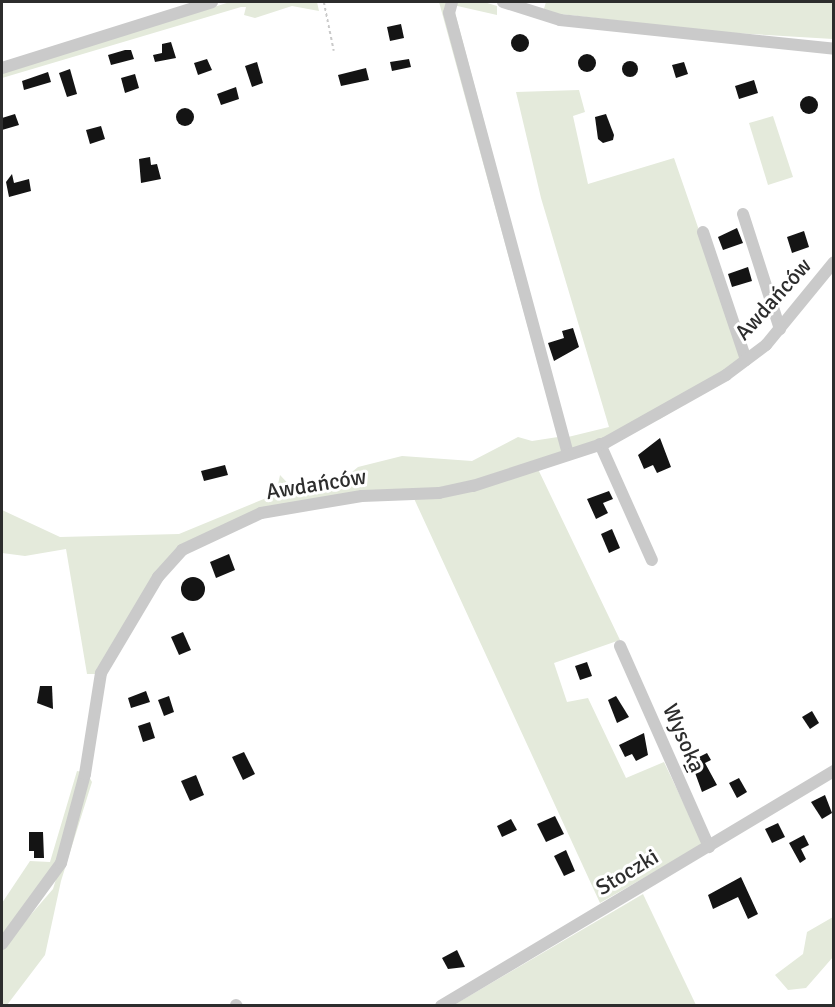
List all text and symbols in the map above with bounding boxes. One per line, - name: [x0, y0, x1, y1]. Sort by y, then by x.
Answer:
- street label: Awdańców: [729, 253, 817, 345]
- street label: Awdańców: [264, 463, 368, 505]
- street label: Wysoka: [657, 700, 711, 776]
- street label: Stoczki: [591, 843, 663, 901]

